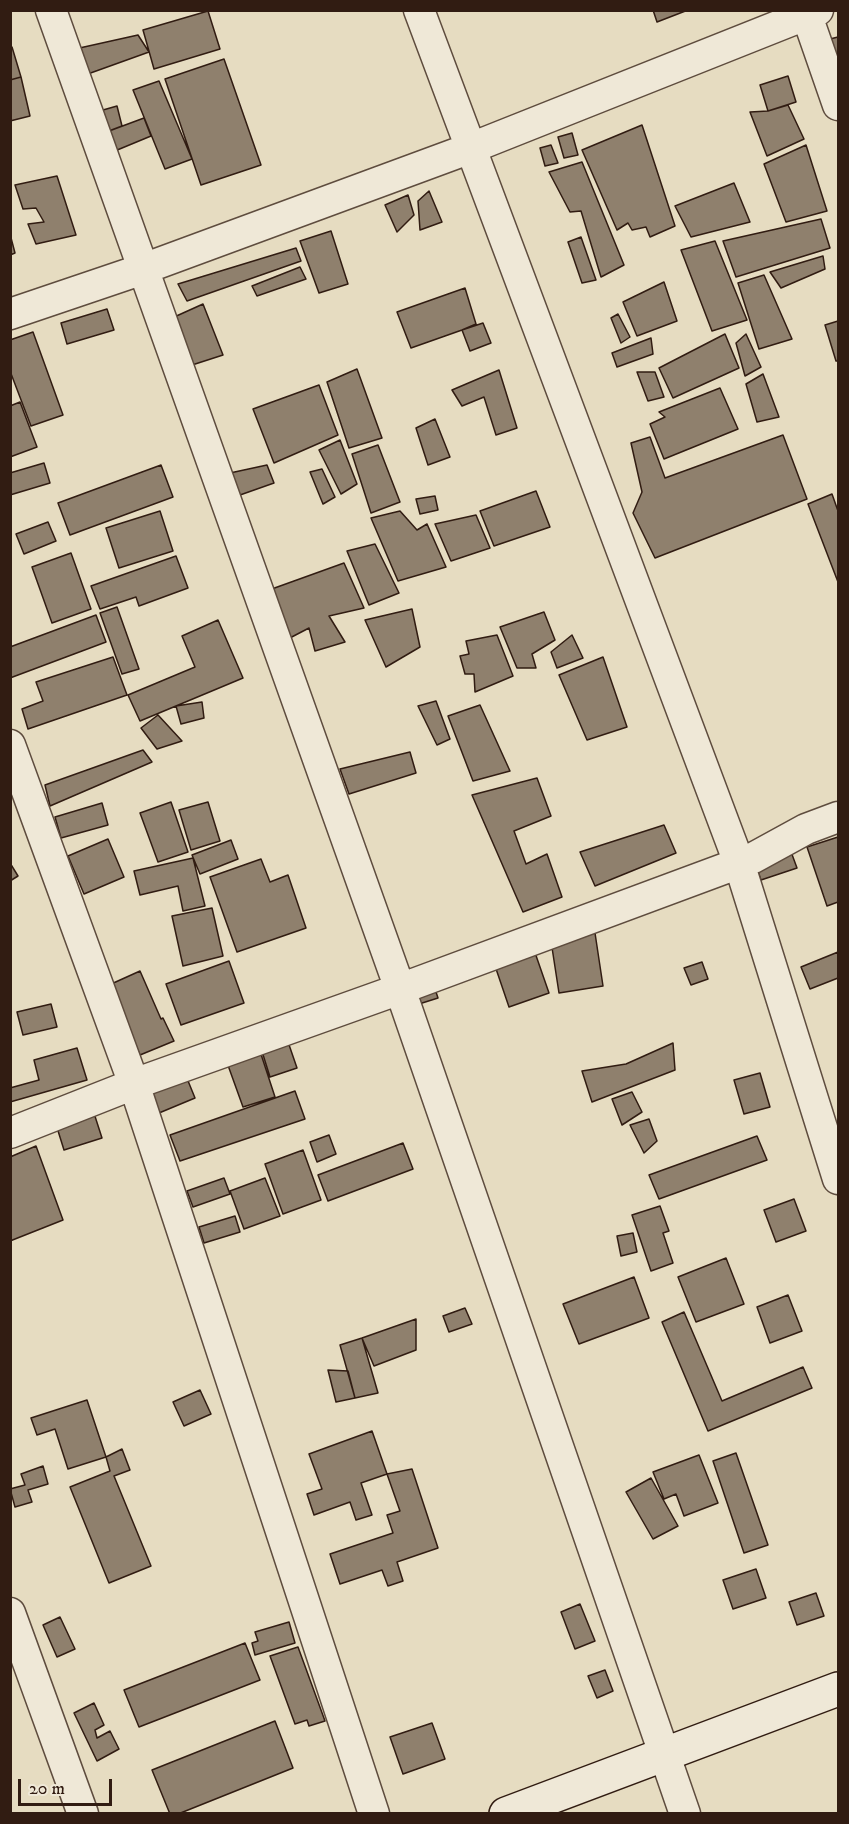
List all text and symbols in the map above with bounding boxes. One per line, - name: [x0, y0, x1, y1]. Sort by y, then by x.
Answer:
- scale bar: [21, 1767, 116, 1805]
- text: 20 m: [29, 1778, 65, 1800]

